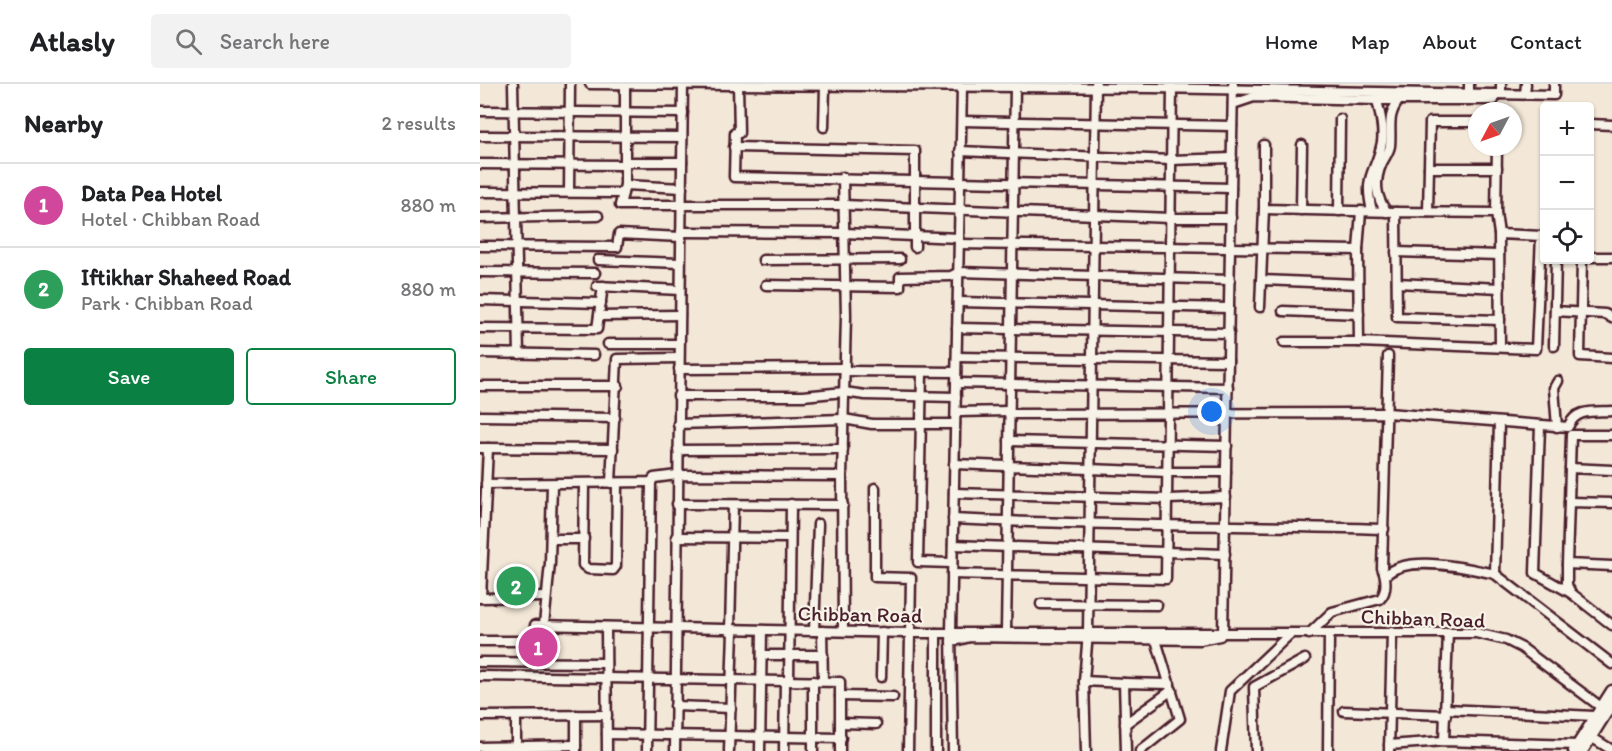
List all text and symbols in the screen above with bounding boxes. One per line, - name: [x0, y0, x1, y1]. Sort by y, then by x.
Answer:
- search box: [151, 14, 571, 68]
- text: Atlasly: [30, 24, 115, 58]
- icon: search: [172, 25, 205, 58]
- text: Search here: [220, 28, 330, 55]
- text: Home: [1265, 29, 1318, 54]
- text: Map: [1351, 29, 1390, 54]
- text: About: [1423, 29, 1477, 54]
- text: Contact: [1510, 29, 1582, 54]
- north arrow: [1468, 102, 1522, 156]
- map controls: [1540, 102, 1594, 264]
- button: +: [1540, 102, 1594, 156]
- text: Nearby: [24, 107, 103, 139]
- text: 2 results: [382, 111, 456, 135]
- button: −: [1540, 156, 1594, 210]
- text: Data Pea Hotel: [81, 180, 222, 207]
- text: 1: [39, 193, 48, 217]
- text: 880 m: [400, 193, 456, 217]
- text: Hotel · Chibban Road: [81, 207, 260, 231]
- button: locate: [1540, 210, 1594, 264]
- text: Iftikhar Shaheed Road: [81, 264, 291, 291]
- text: 2: [38, 277, 49, 301]
- text: 880 m: [400, 277, 456, 301]
- text: Park · Chibban Road: [81, 291, 253, 315]
- button: Save: [24, 348, 234, 405]
- button: Share: [246, 348, 456, 405]
- your location: [1197, 397, 1226, 426]
- pin: 2: [496, 564, 536, 608]
- street label: Chibban Road: [798, 600, 922, 628]
- street label: Chibban Road: [1360, 603, 1486, 633]
- pin: 1: [518, 624, 558, 670]

